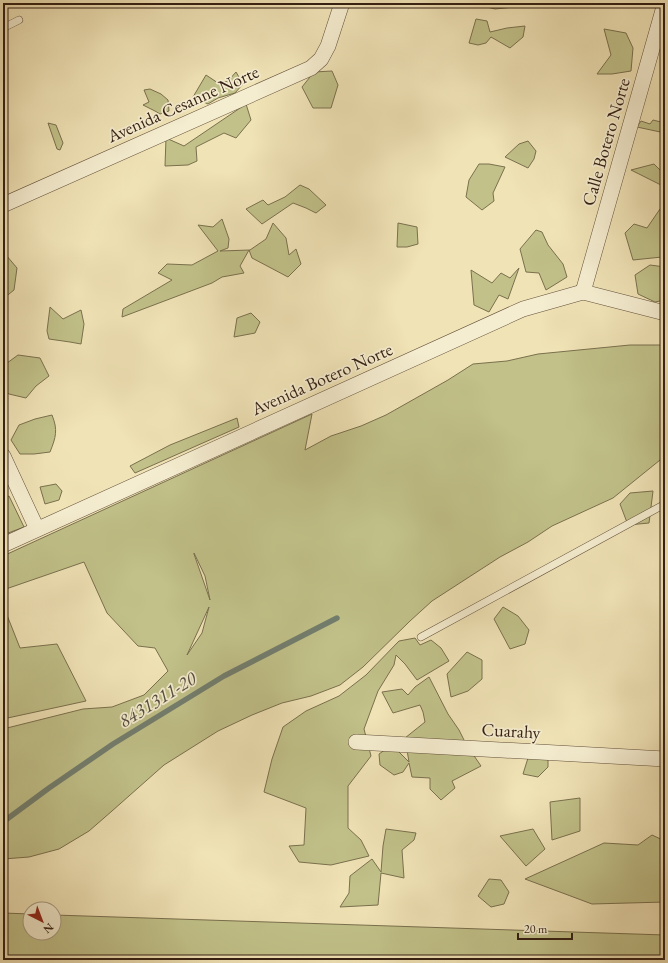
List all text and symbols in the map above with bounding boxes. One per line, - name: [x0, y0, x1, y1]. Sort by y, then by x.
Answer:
- street label: Avenida Cesanne Norte: [102, 60, 262, 148]
- street label: Calle Botero Norte: [576, 75, 635, 208]
- street label: Avenida Botero Norte: [247, 337, 396, 420]
- water label: 8431311-20: [114, 665, 202, 733]
- street label: Cuarahy: [481, 717, 541, 744]
- north arrow: [22, 901, 62, 941]
- scale bar: [518, 915, 572, 941]
- text: N: [41, 920, 57, 937]
- text: 20 m: [524, 921, 548, 937]

